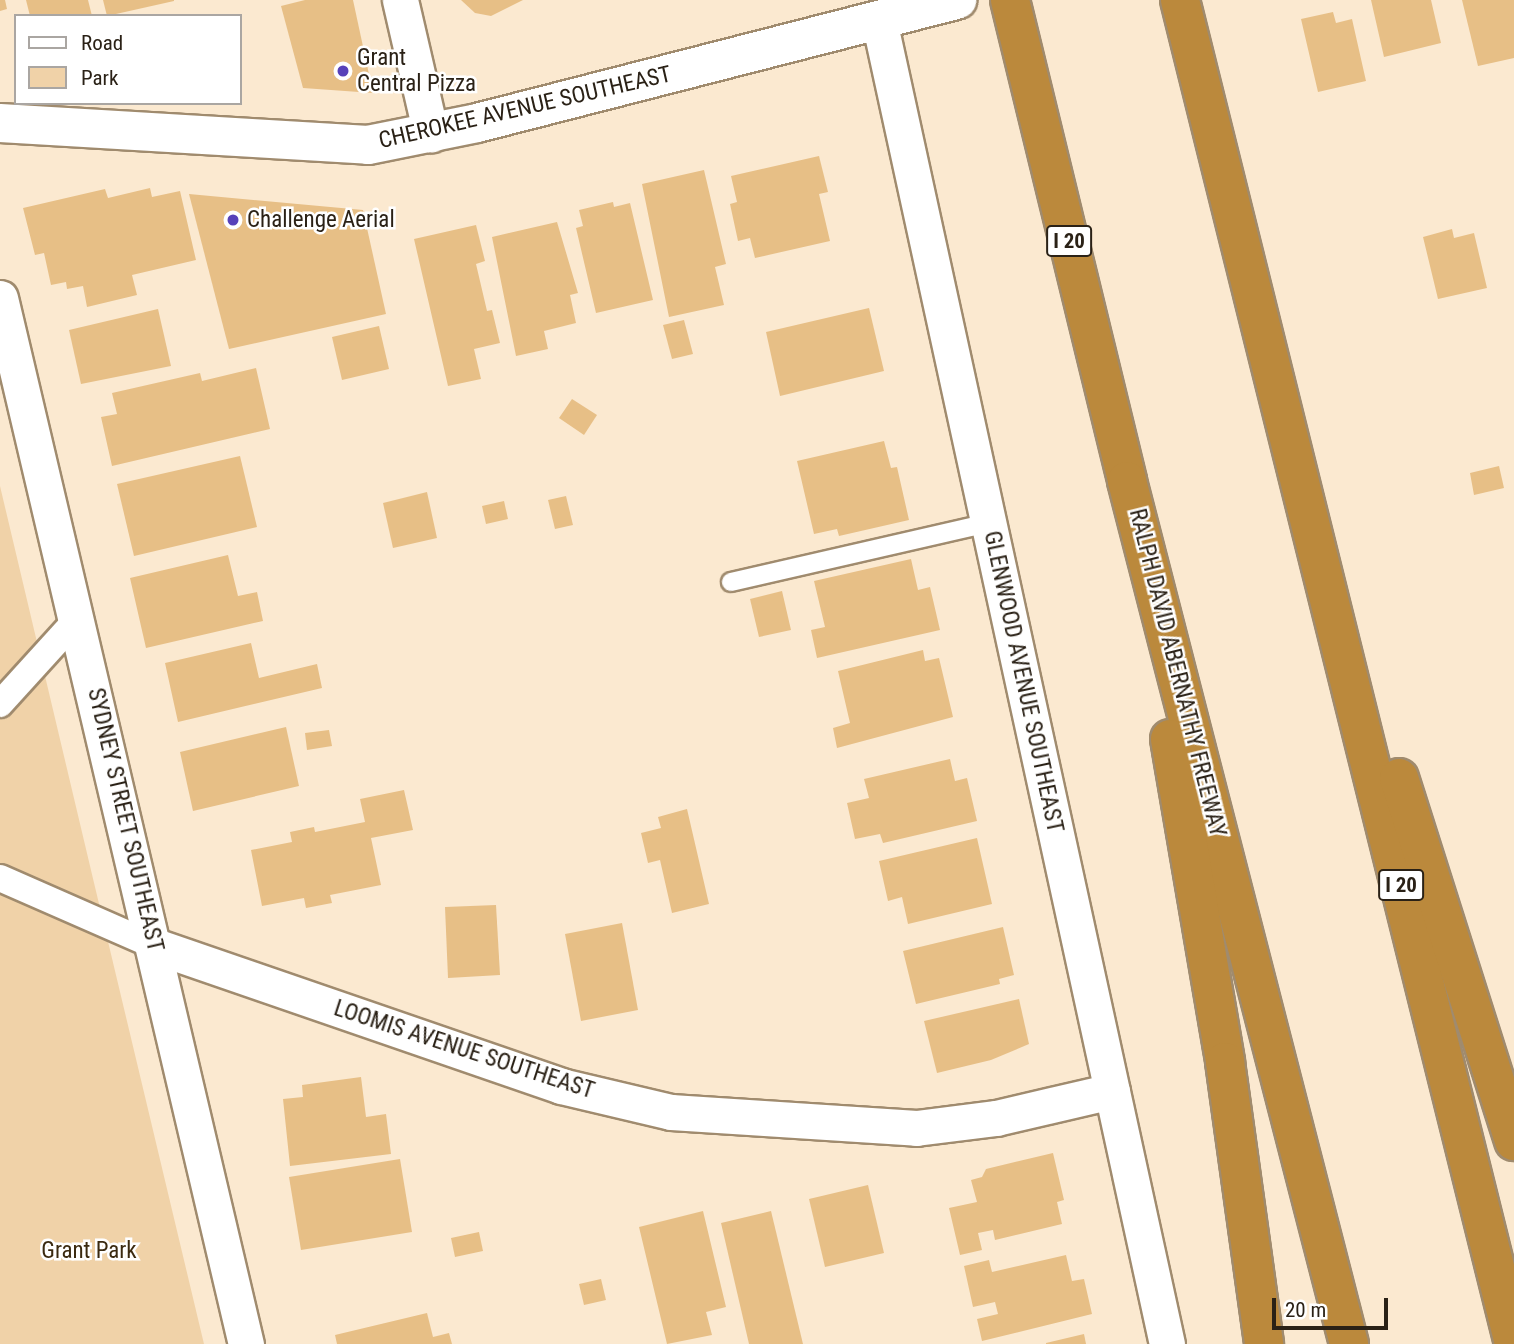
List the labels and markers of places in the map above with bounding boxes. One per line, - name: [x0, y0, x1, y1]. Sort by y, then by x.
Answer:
- place label: Grant Central Pizza: [357, 44, 476, 98]
- marker: Grant Central Pizza: [335, 63, 351, 79]
- place label: Challenge Aerial: [247, 206, 395, 234]
- marker: Challenge Aerial: [225, 212, 241, 228]

